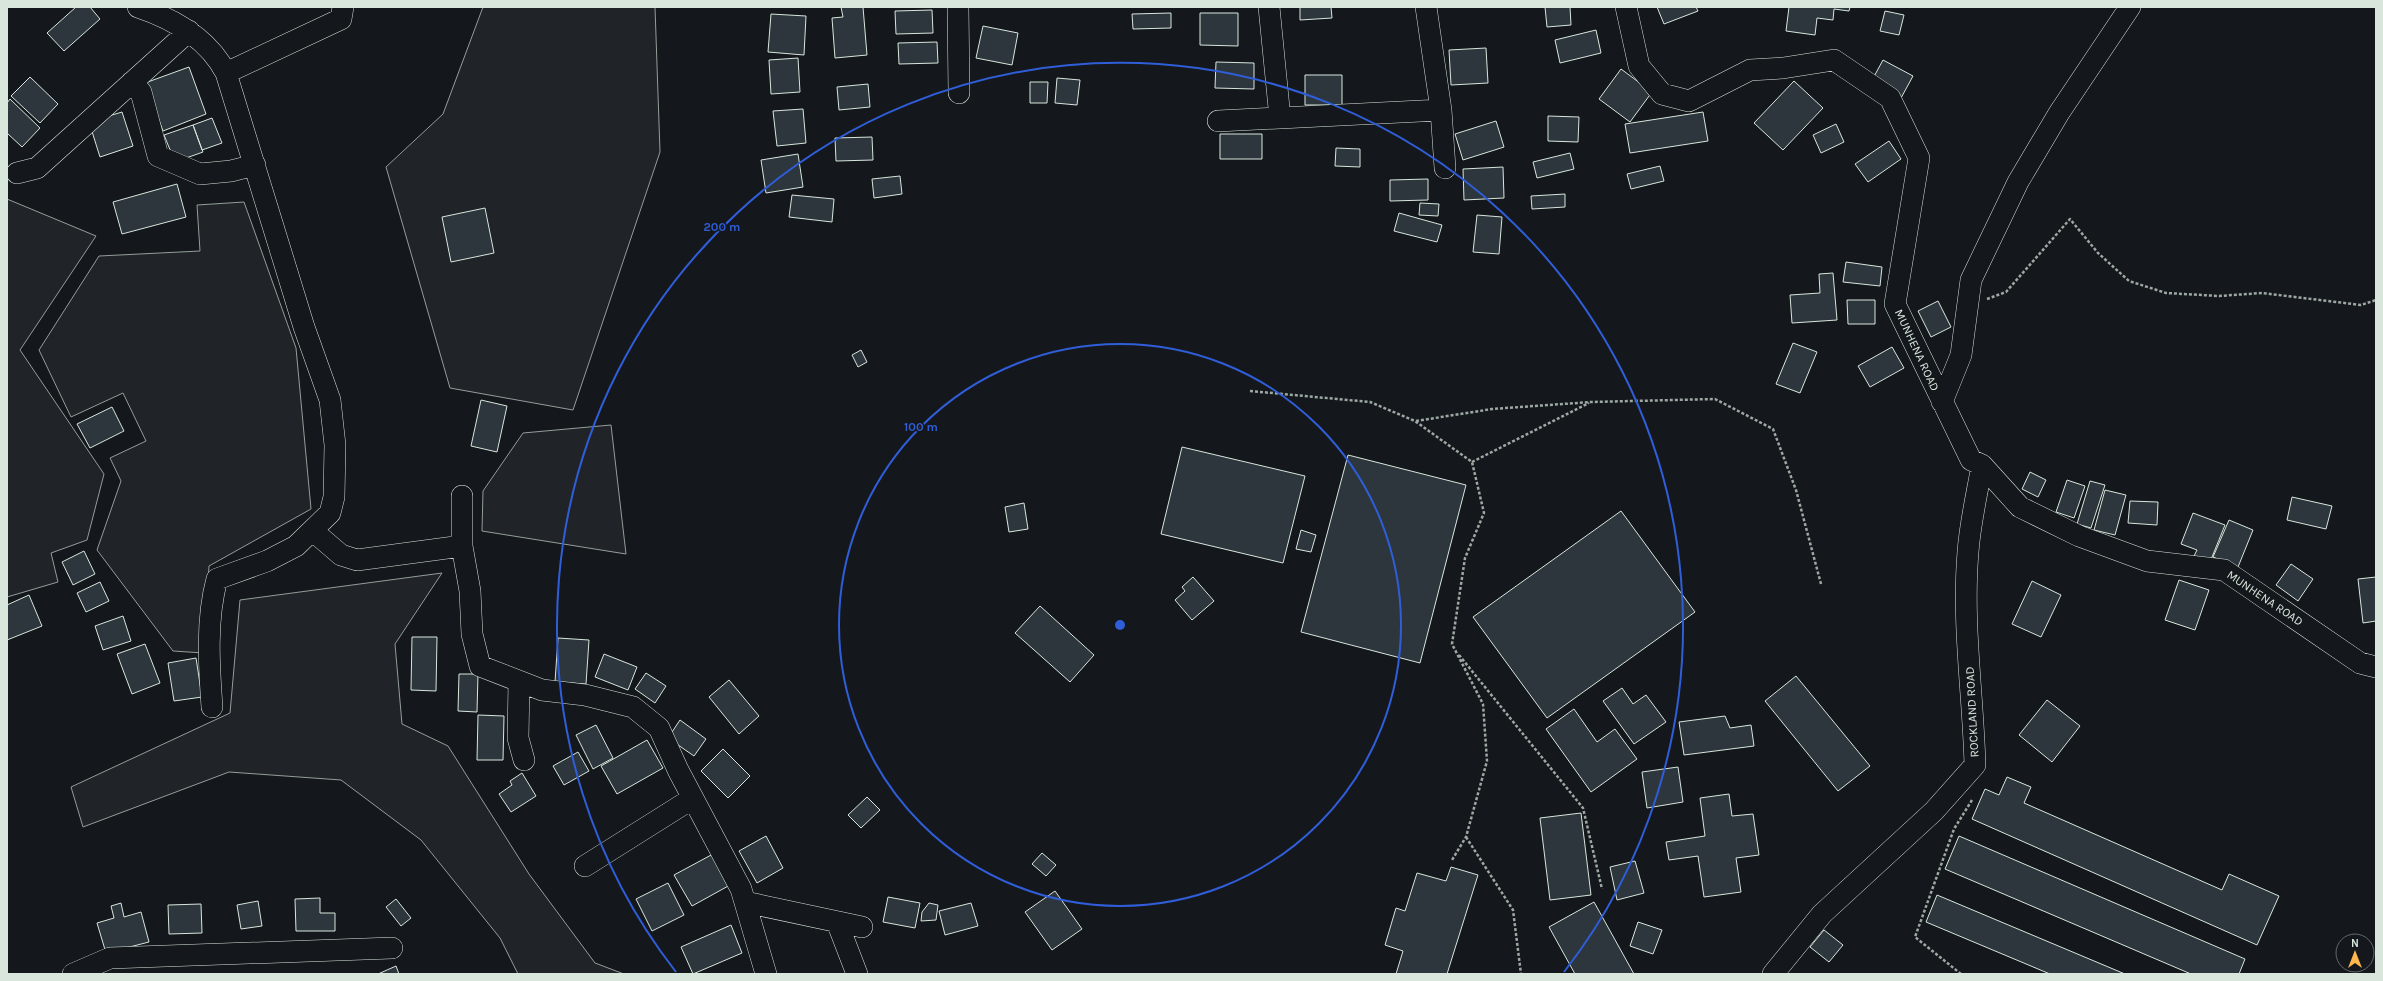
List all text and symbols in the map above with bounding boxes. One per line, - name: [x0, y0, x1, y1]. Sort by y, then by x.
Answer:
- text: 200 m: [704, 220, 740, 234]
- street label: MUNHENA ROAD: [1892, 307, 1942, 393]
- text: 100 m: [904, 420, 938, 434]
- street label: MUNHENA ROAD: [2224, 567, 2306, 629]
- centre of rings: [1113, 618, 1127, 632]
- street label: ROCKLAND ROAD: [1963, 666, 1981, 758]
- north arrow: [2335, 933, 2375, 973]
- text: N: [2351, 937, 2359, 950]

